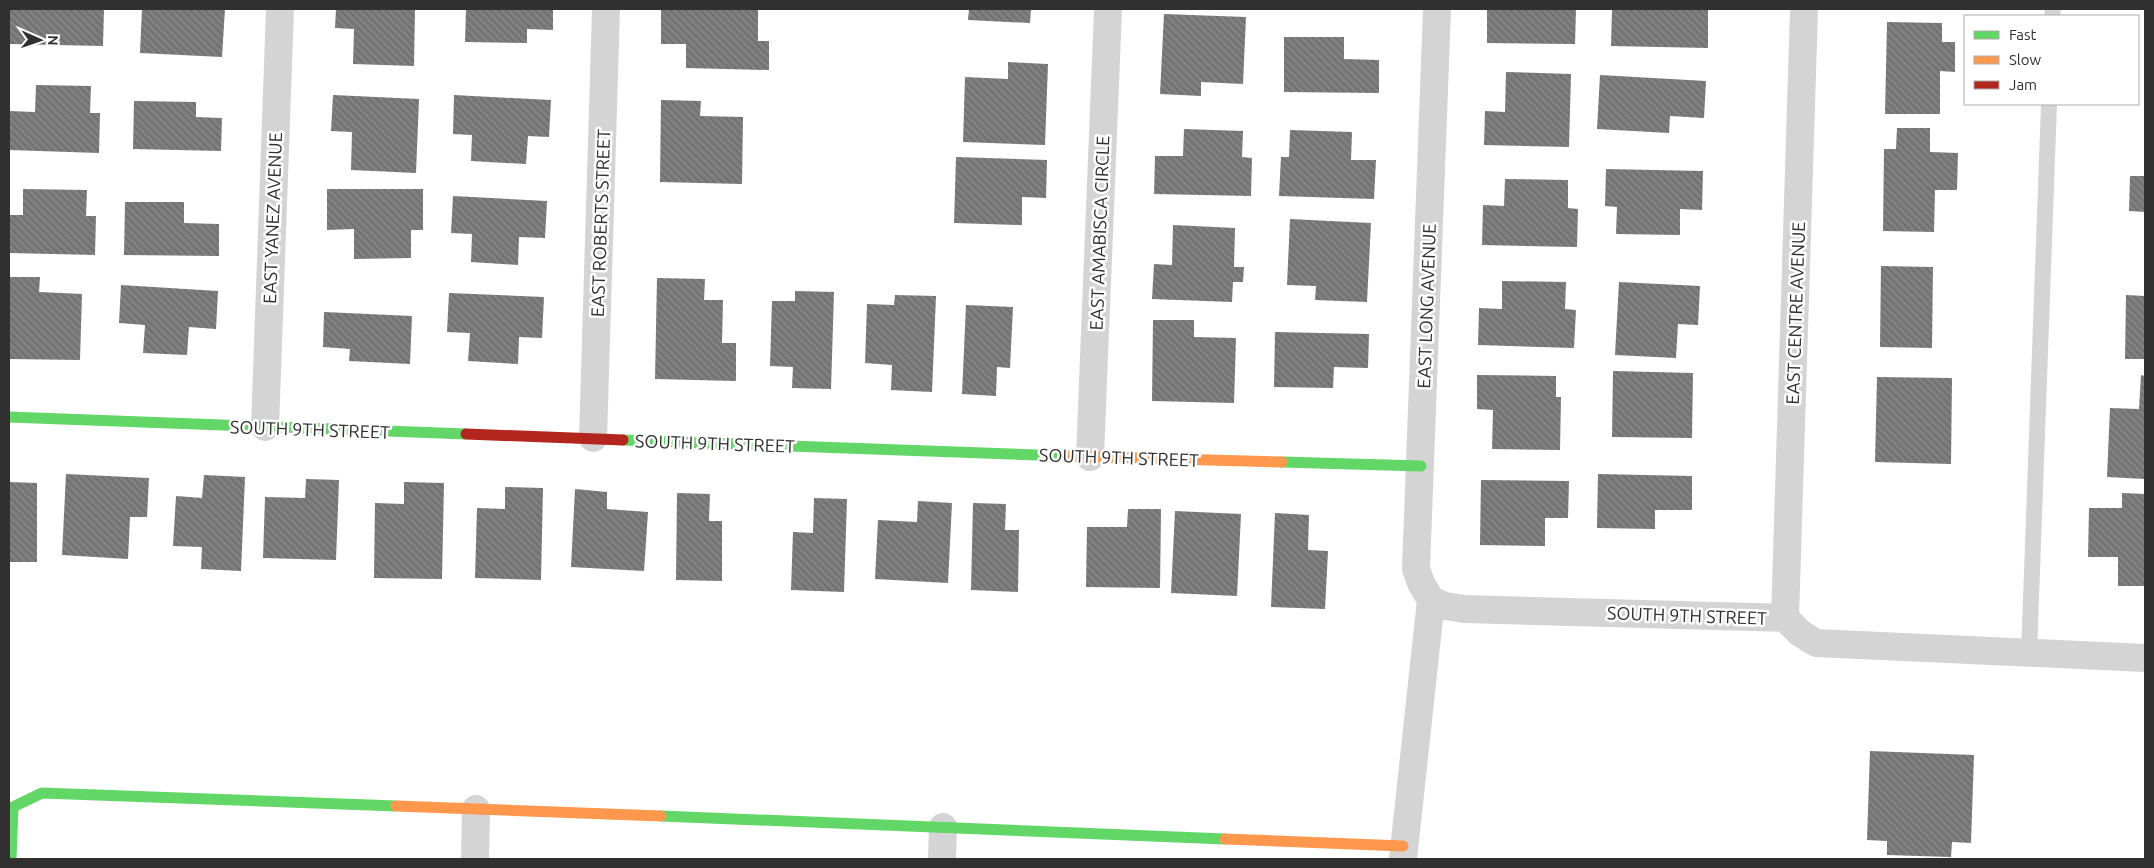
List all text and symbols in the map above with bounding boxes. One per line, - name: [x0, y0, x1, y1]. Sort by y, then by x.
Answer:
- north arrow: [15, 15, 65, 65]
- legend: [1964, 15, 2139, 105]
- text: Fast: [2009, 26, 2037, 43]
- text: N: [45, 35, 61, 46]
- text: Slow: [2009, 51, 2042, 68]
- text: Jam: [2009, 76, 2037, 93]
- street label: EAST ROBERTS STREET: [587, 129, 613, 317]
- street label: EAST YANEZ AVENUE: [259, 132, 285, 304]
- street label: EAST AMABISCA CIRCLE: [1086, 135, 1112, 331]
- street label: EAST CENTRE AVENUE: [1782, 221, 1808, 405]
- street label: EAST LONG AVENUE: [1413, 223, 1439, 389]
- street label: SOUTH 9TH STREET: [230, 416, 390, 442]
- street label: SOUTH 9TH STREET: [635, 430, 795, 456]
- street label: SOUTH 9TH STREET: [1039, 444, 1199, 470]
- street label: SOUTH 9TH STREET: [1607, 602, 1767, 628]

